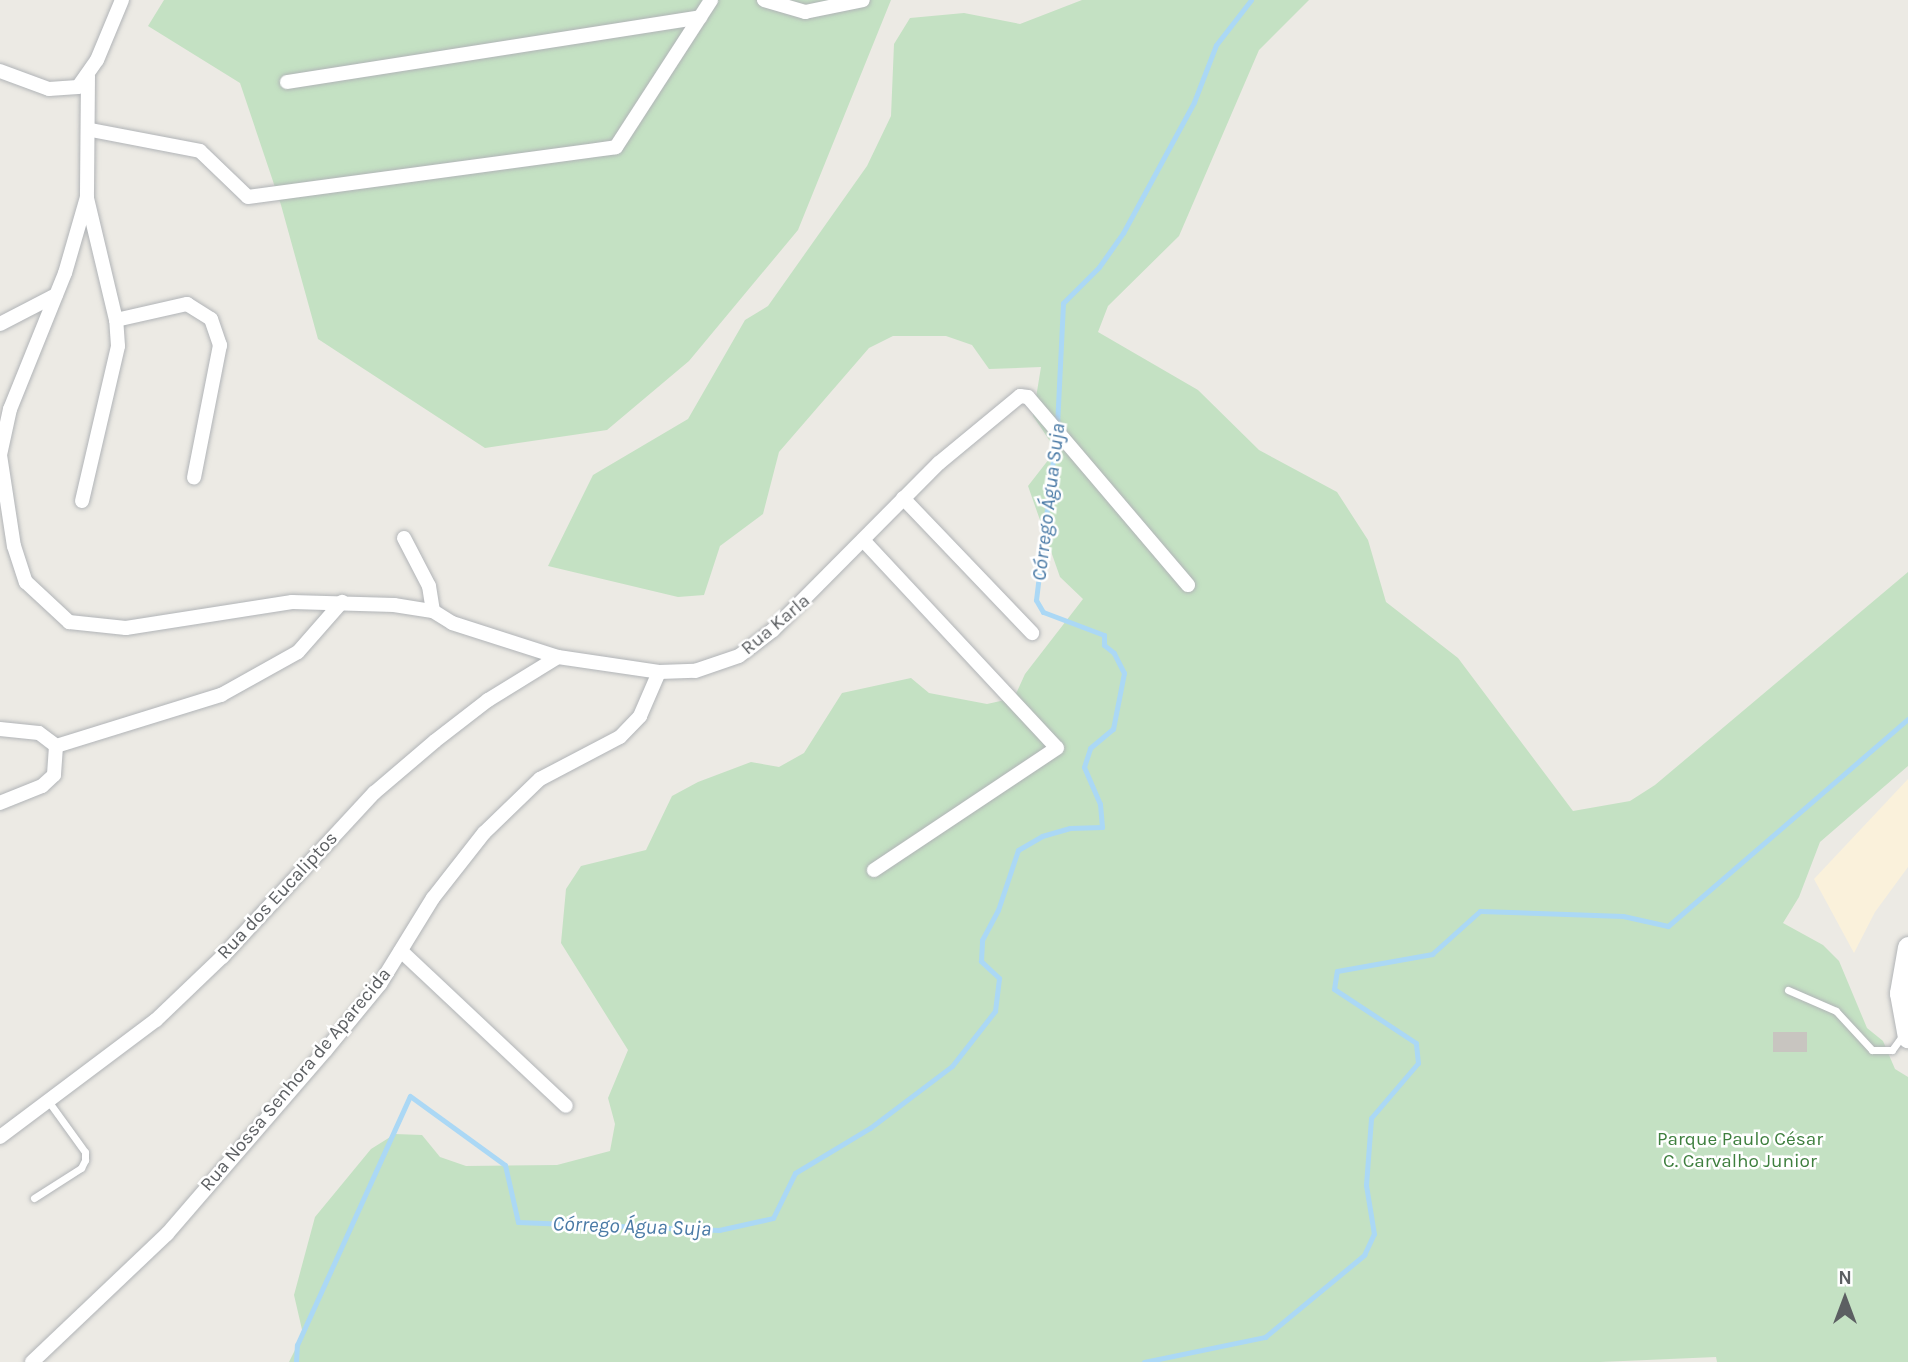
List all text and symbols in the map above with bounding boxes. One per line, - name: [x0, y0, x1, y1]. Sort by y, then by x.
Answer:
- water label: Córrego Água Suja: [1026, 422, 1070, 582]
- street label: Rua Karla: [737, 590, 815, 660]
- street label: Rua dos Eucaliptos: [213, 827, 343, 965]
- street label: Rua Nossa Senhora de Aparecida: [196, 964, 396, 1196]
- park label: Parque Paulo César C. Carvalho Junior: [1657, 1129, 1823, 1173]
- water label: Córrego Água Suja: [552, 1211, 712, 1241]
- north arrow: [1810, 1264, 1880, 1334]
- text: N: [1838, 1267, 1852, 1289]

